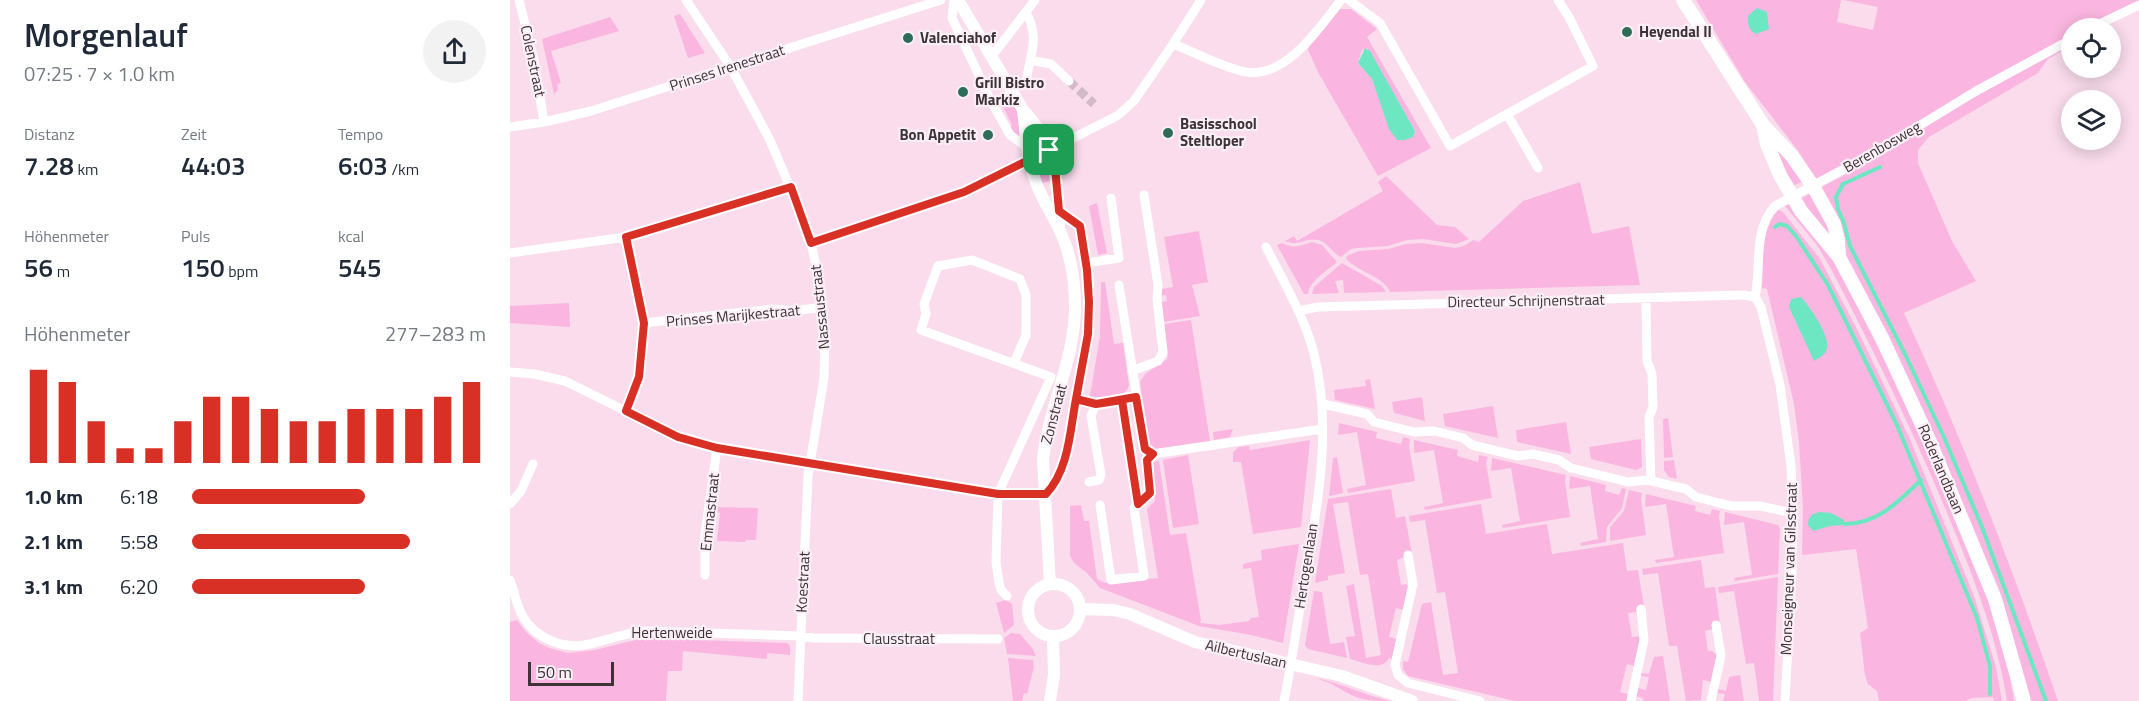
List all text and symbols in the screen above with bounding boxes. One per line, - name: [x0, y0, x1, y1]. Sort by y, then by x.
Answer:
- text: Morgenlauf: [24, 10, 188, 60]
- map controls: [2061, 18, 2121, 150]
- button: locate: [2061, 18, 2121, 78]
- button: share: [423, 20, 486, 83]
- place label: Heyendal II: [1639, 20, 1712, 43]
- street label: Colenstraat: [515, 23, 552, 100]
- marker: Heyendal II: [1620, 25, 1634, 39]
- place label: Valenciahof: [920, 26, 997, 49]
- marker: Valenciahof: [901, 31, 915, 45]
- street label: Prinses Irenestraat: [666, 38, 788, 97]
- text: 07:25 · 7 × 1.0 km: [24, 58, 175, 89]
- place label: Grill Bistro Markiz: [975, 71, 1044, 111]
- marker: Grill Bistro Markiz: [956, 85, 970, 99]
- button: layers: [2061, 90, 2121, 150]
- place label: Basisschool Steltloper: [1180, 112, 1257, 152]
- street label: Berenbosweg: [1838, 115, 1925, 178]
- text: Distanz: [24, 122, 75, 146]
- text: Zeit: [181, 122, 207, 146]
- text: Tempo: [338, 122, 383, 146]
- place label: Bon Appetit: [899, 123, 977, 146]
- pin: [1023, 124, 1074, 175]
- marker: Basisschool Steltloper: [1161, 126, 1175, 140]
- marker: Bon Appetit: [981, 128, 995, 142]
- icon: arrive: [1032, 133, 1065, 166]
- text: 7.28: [24, 146, 74, 185]
- text: 44:03: [181, 146, 245, 185]
- text: 6:03: [338, 146, 388, 185]
- text: km: [74, 157, 98, 181]
- text: /km: [388, 157, 419, 181]
- text: Höhenmeter: [24, 224, 109, 248]
- text: Puls: [181, 224, 210, 248]
- text: kcal: [338, 224, 364, 248]
- text: 56: [24, 248, 53, 287]
- text: 150: [181, 248, 225, 287]
- text: 545: [338, 248, 382, 287]
- text: m: [53, 259, 70, 283]
- text: bpm: [225, 259, 258, 283]
- street label: Nassaustraat: [804, 263, 835, 350]
- street label: Directeur Schrijnenstraat: [1447, 288, 1606, 313]
- street label: Prinses Marijkestraat: [665, 298, 802, 333]
- text: Höhenmeter: [24, 318, 130, 349]
- text: 277–283 m: [385, 318, 486, 349]
- street label: Zonstraat: [1034, 380, 1073, 447]
- street label: Roderlandbaan: [1912, 420, 1971, 517]
- street label: Emmastraat: [694, 471, 725, 552]
- text: 1.0 km: [24, 481, 83, 512]
- text: 6:18: [120, 481, 158, 512]
- street label: Monseigneur van Gilsstraat: [1774, 482, 1803, 656]
- street label: Hertogenlaan: [1287, 522, 1324, 610]
- text: 2.1 km: [24, 526, 83, 557]
- text: 5:58: [120, 526, 158, 557]
- street label: Koestraat: [789, 550, 816, 613]
- text: 3.1 km: [24, 571, 83, 602]
- text: 6:20: [120, 571, 158, 602]
- street label: Hertenweide: [631, 621, 713, 644]
- street label: Clausstraat: [863, 627, 936, 650]
- street label: Ailbertuslaan: [1203, 633, 1289, 674]
- scale bar: [528, 659, 614, 686]
- text: 50 m: [537, 660, 572, 684]

